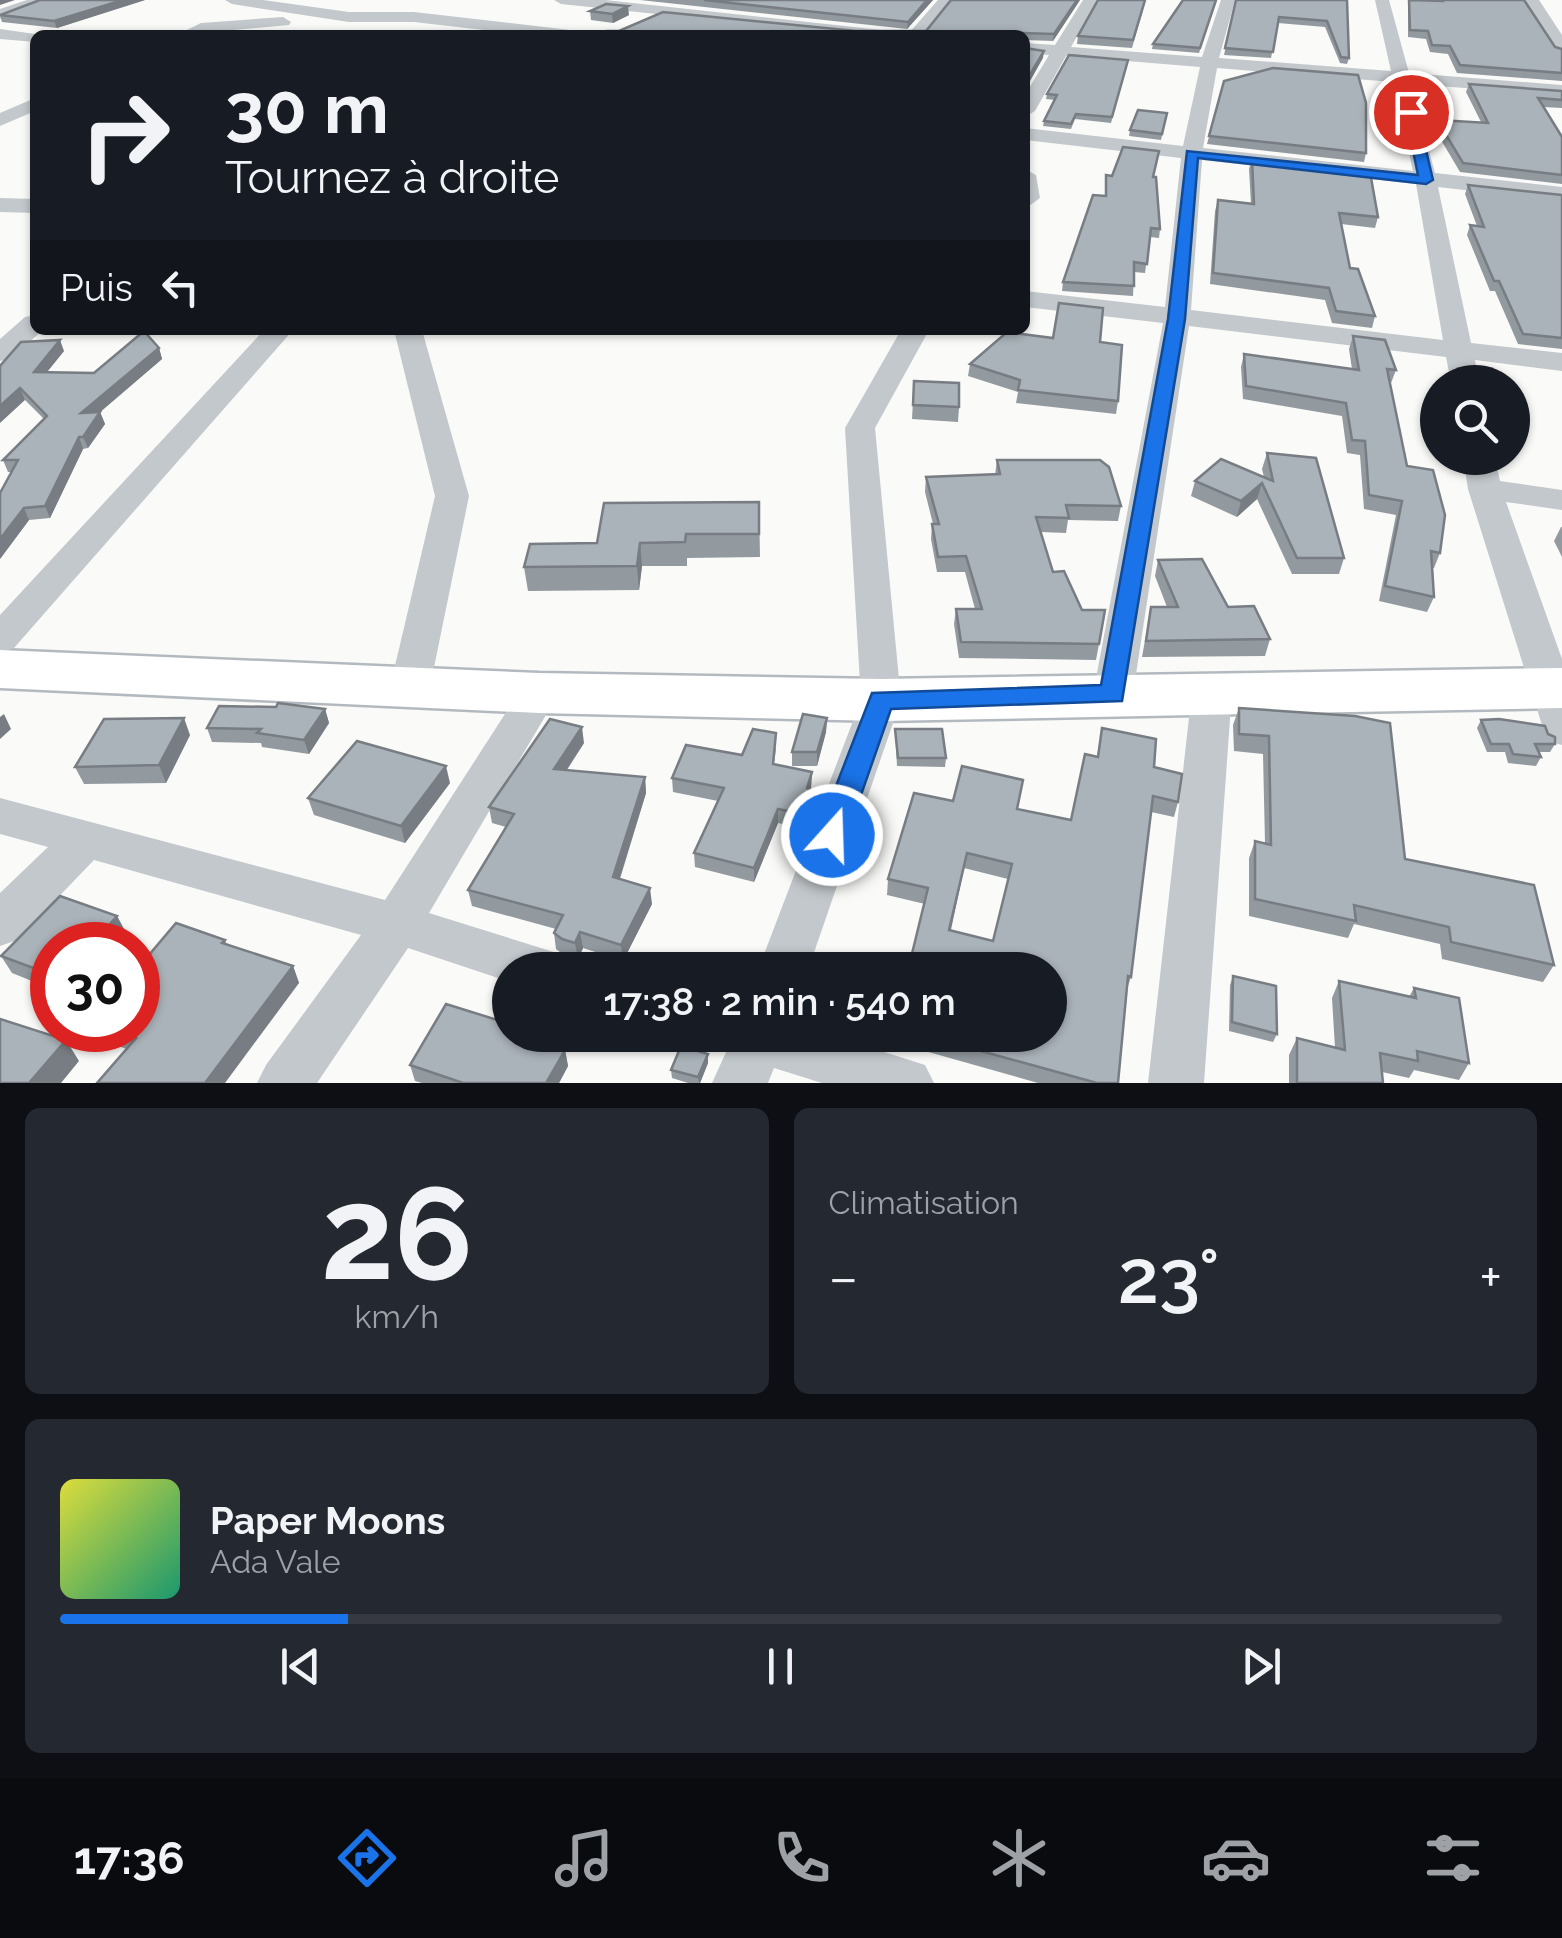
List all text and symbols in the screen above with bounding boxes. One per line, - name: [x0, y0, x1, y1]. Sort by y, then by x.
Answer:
- text: 30 m: [225, 67, 389, 149]
- icon: right: [60, 70, 190, 200]
- pin: [1369, 70, 1454, 155]
- icon: arrive: [1384, 85, 1439, 140]
- text: Tournez à droite: [225, 151, 559, 204]
- icon: left: [153, 260, 208, 315]
- text: Puis: [60, 265, 133, 310]
- map controls: [1420, 365, 1530, 475]
- button: search: [1420, 365, 1530, 475]
- position arrow: [780, 783, 884, 887]
- speed limit sign: 30: [30, 922, 160, 1052]
- text: 17:38 · 2 min · 540 m: [603, 979, 956, 1024]
- text: 26: [321, 1157, 473, 1309]
- text: Climatisation: [829, 1184, 1019, 1221]
- text: 23°: [1118, 1232, 1220, 1321]
- text: −: [829, 1245, 858, 1310]
- text: +: [1479, 1245, 1502, 1310]
- text: km/h: [355, 1298, 439, 1335]
- text: Paper Moons: [210, 1498, 445, 1543]
- text: Ada Vale: [210, 1543, 341, 1580]
- icon: previous: [273, 1639, 328, 1694]
- icon: pause: [753, 1639, 808, 1694]
- icon: next: [1234, 1639, 1289, 1694]
- icon: directions: [332, 1823, 402, 1893]
- icon: music: [549, 1823, 619, 1893]
- icon: phone: [767, 1823, 837, 1893]
- icon: climate: [984, 1823, 1054, 1893]
- icon: car: [1201, 1823, 1271, 1893]
- icon: filters: [1418, 1823, 1488, 1893]
- text: 17:36: [74, 1832, 185, 1885]

